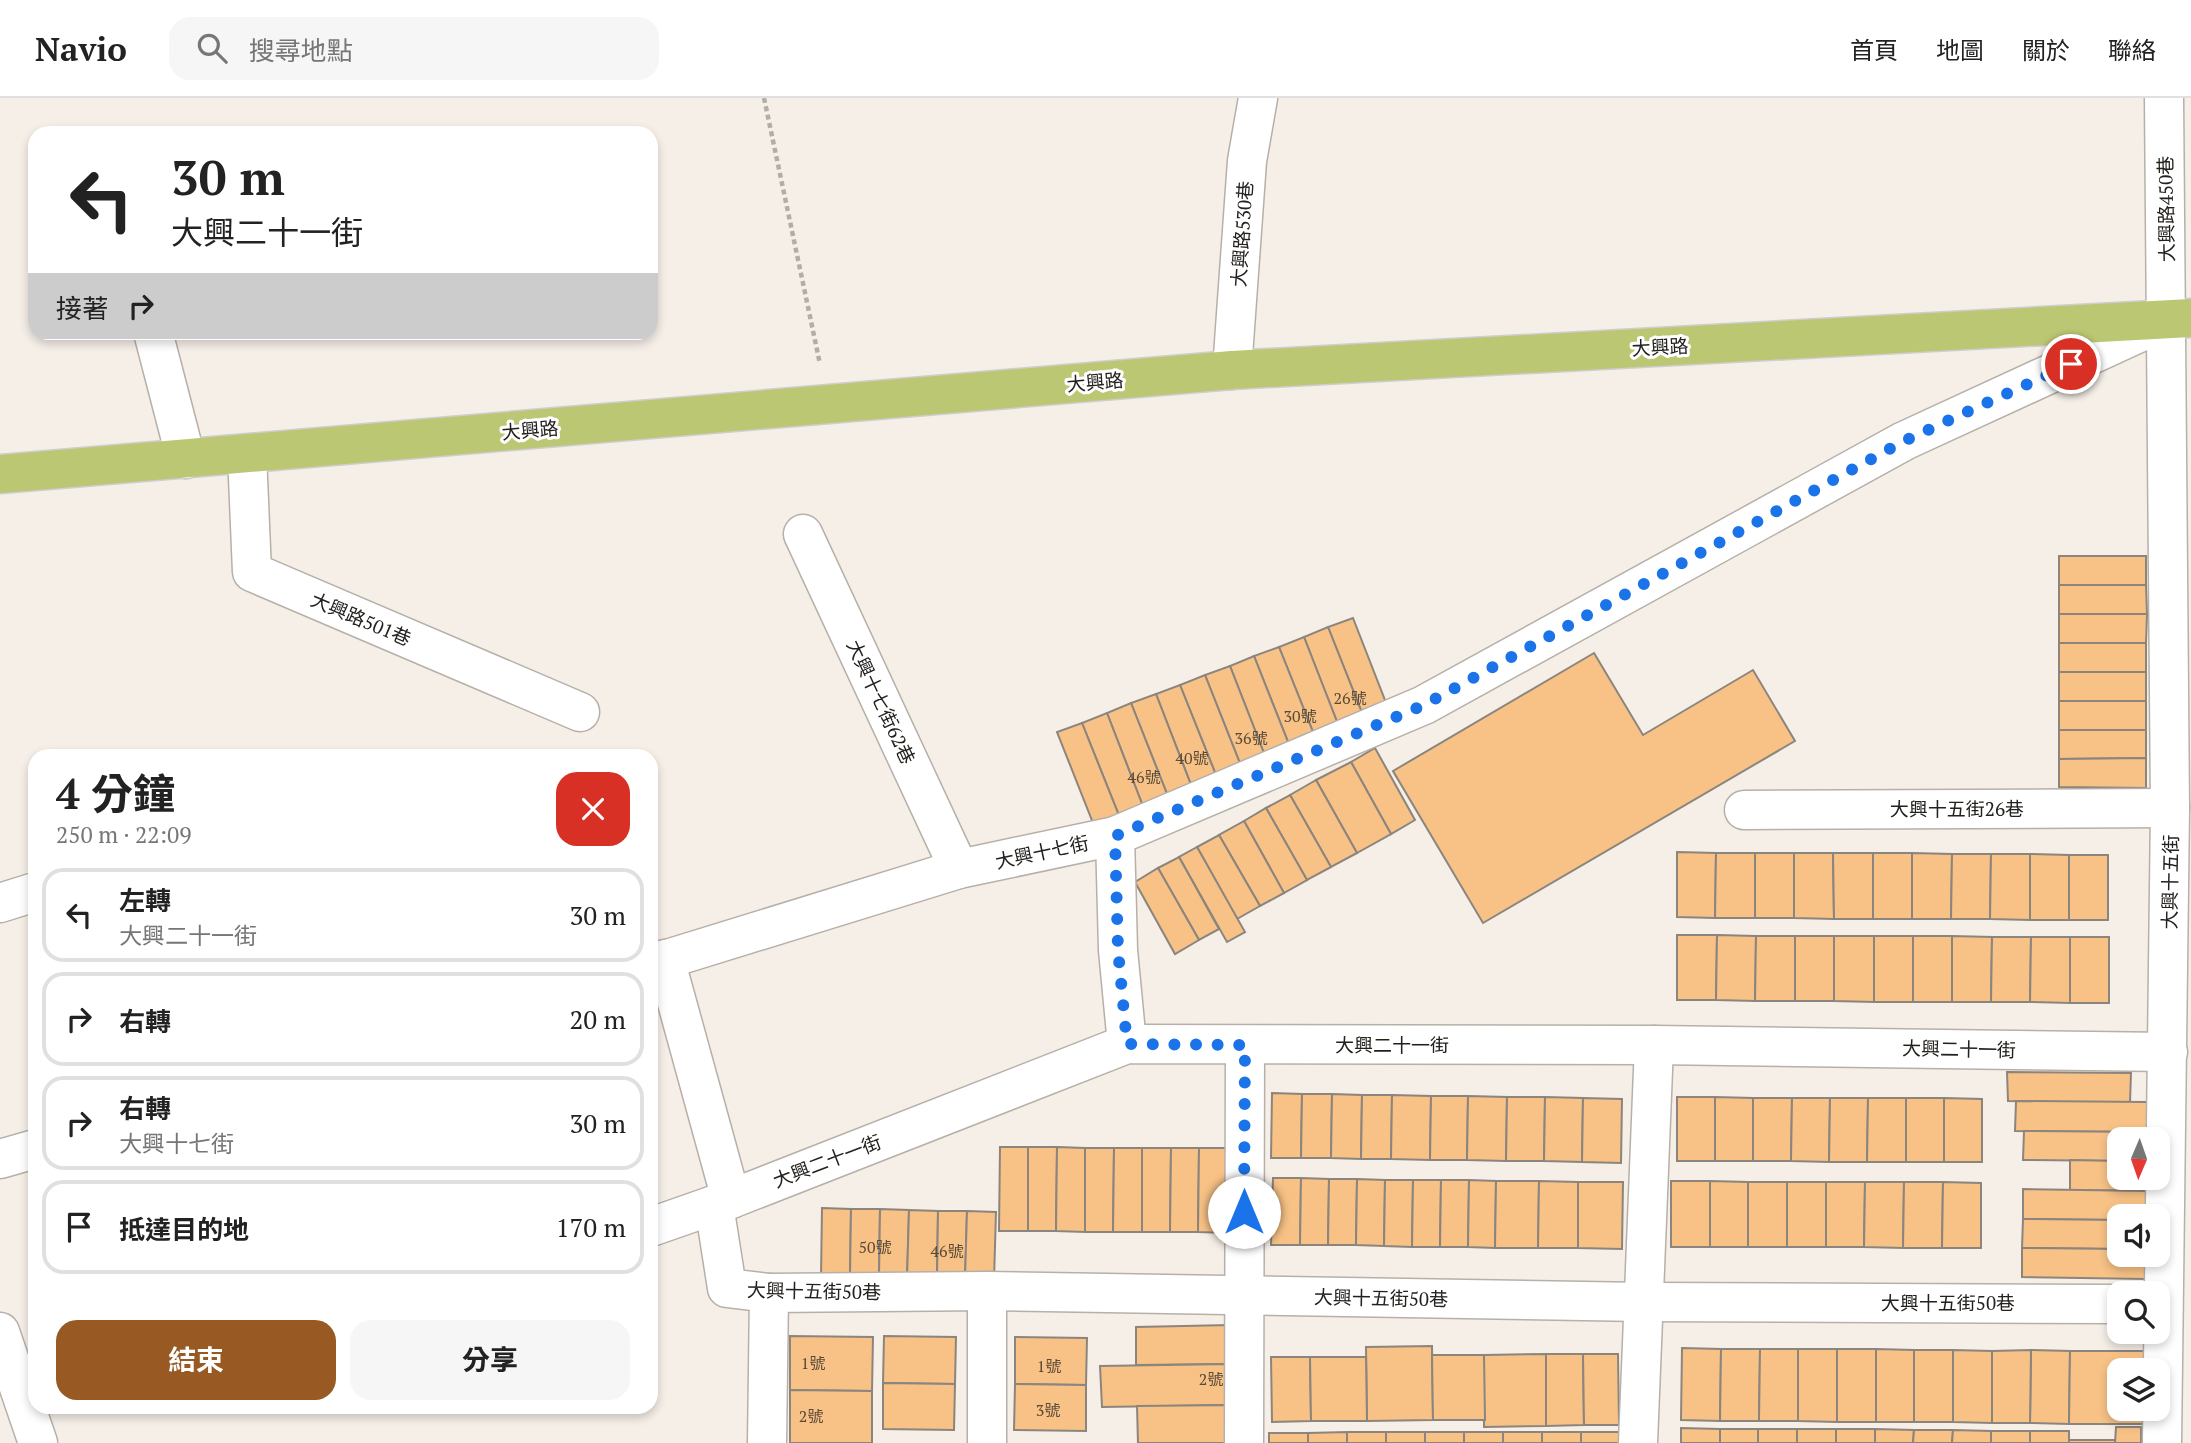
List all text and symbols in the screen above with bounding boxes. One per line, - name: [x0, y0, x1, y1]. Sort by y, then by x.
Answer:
- search box: [169, 17, 659, 80]
- text: Navio: [35, 27, 127, 70]
- icon: search: [193, 29, 231, 67]
- text: 搜尋地點: [249, 33, 353, 67]
- text: 首頁: [1850, 34, 1898, 66]
- text: 地圖: [1936, 34, 1984, 66]
- text: 關於: [2022, 34, 2070, 66]
- text: 聯絡: [2108, 34, 2156, 66]
- text: 30 m: [171, 144, 285, 209]
- icon: left: [56, 154, 147, 245]
- street label: 大興路450巷: [2152, 156, 2179, 262]
- street label: 大興路530巷: [1225, 180, 1258, 288]
- text: 大興二十一街: [171, 211, 363, 253]
- icon: right: [122, 287, 160, 325]
- text: 接著: [56, 291, 108, 325]
- street label: 大興路: [1631, 333, 1689, 360]
- pin: [2041, 334, 2101, 394]
- icon: arrive: [2052, 345, 2090, 383]
- street label: 大興路: [1065, 367, 1124, 396]
- street label: 大興路: [500, 415, 559, 444]
- street label: 大興路501巷: [307, 586, 415, 651]
- street label: 大興十七街62巷: [842, 636, 921, 768]
- house number: 26號: [1333, 687, 1367, 709]
- house number: 30號: [1283, 705, 1317, 727]
- house number: 36號: [1234, 727, 1268, 749]
- house number: 40號: [1175, 747, 1209, 769]
- text: 4 分鐘: [56, 765, 175, 821]
- house number: 46號: [1127, 766, 1161, 788]
- button: close: [556, 772, 630, 846]
- street label: 大興十五街26巷: [1890, 796, 2024, 821]
- text: 250 m · 22:09: [56, 819, 191, 850]
- street label: 大興十七街: [993, 829, 1091, 874]
- street label: 大興十五街: [2156, 834, 2183, 930]
- text: 左轉: [119, 883, 171, 917]
- icon: left: [60, 896, 98, 934]
- text: 30 m: [570, 898, 626, 932]
- text: 大興二十一街: [119, 920, 257, 951]
- icon: right: [60, 1000, 98, 1038]
- text: 20 m: [570, 1002, 626, 1036]
- text: 右轉: [119, 1004, 171, 1038]
- street label: 大興二十一街: [1335, 1032, 1449, 1057]
- street label: 大興二十一街: [1902, 1035, 2016, 1062]
- text: 右轉: [119, 1091, 171, 1125]
- icon: right: [60, 1104, 98, 1142]
- text: 30 m: [570, 1106, 626, 1140]
- north arrow: [2107, 1127, 2170, 1190]
- map controls: [2107, 1127, 2170, 1421]
- text: 大興十七街: [119, 1128, 234, 1159]
- street label: 大興二十一街: [769, 1128, 885, 1193]
- position arrow: [1207, 1175, 1281, 1249]
- button: sound: [2107, 1204, 2170, 1267]
- icon: arrive: [60, 1208, 98, 1246]
- text: 170 m: [556, 1210, 626, 1244]
- text: 抵達目的地: [119, 1212, 249, 1246]
- house number: 50號: [858, 1236, 892, 1258]
- house number: 46號: [930, 1240, 964, 1262]
- street label: 大興十五街50巷: [747, 1277, 881, 1304]
- button: search: [2107, 1281, 2170, 1344]
- street label: 大興十五街50巷: [1314, 1284, 1448, 1311]
- street label: 大興十五街50巷: [1881, 1290, 2015, 1315]
- button: 結束: [56, 1320, 336, 1400]
- button: 分享: [350, 1320, 630, 1400]
- house number: 1號: [801, 1352, 825, 1374]
- house number: 1號: [1037, 1355, 1061, 1377]
- button: layers: [2107, 1358, 2170, 1421]
- house number: 2號: [1199, 1368, 1223, 1390]
- house number: 3號: [1036, 1399, 1060, 1421]
- house number: 2號: [799, 1405, 823, 1427]

